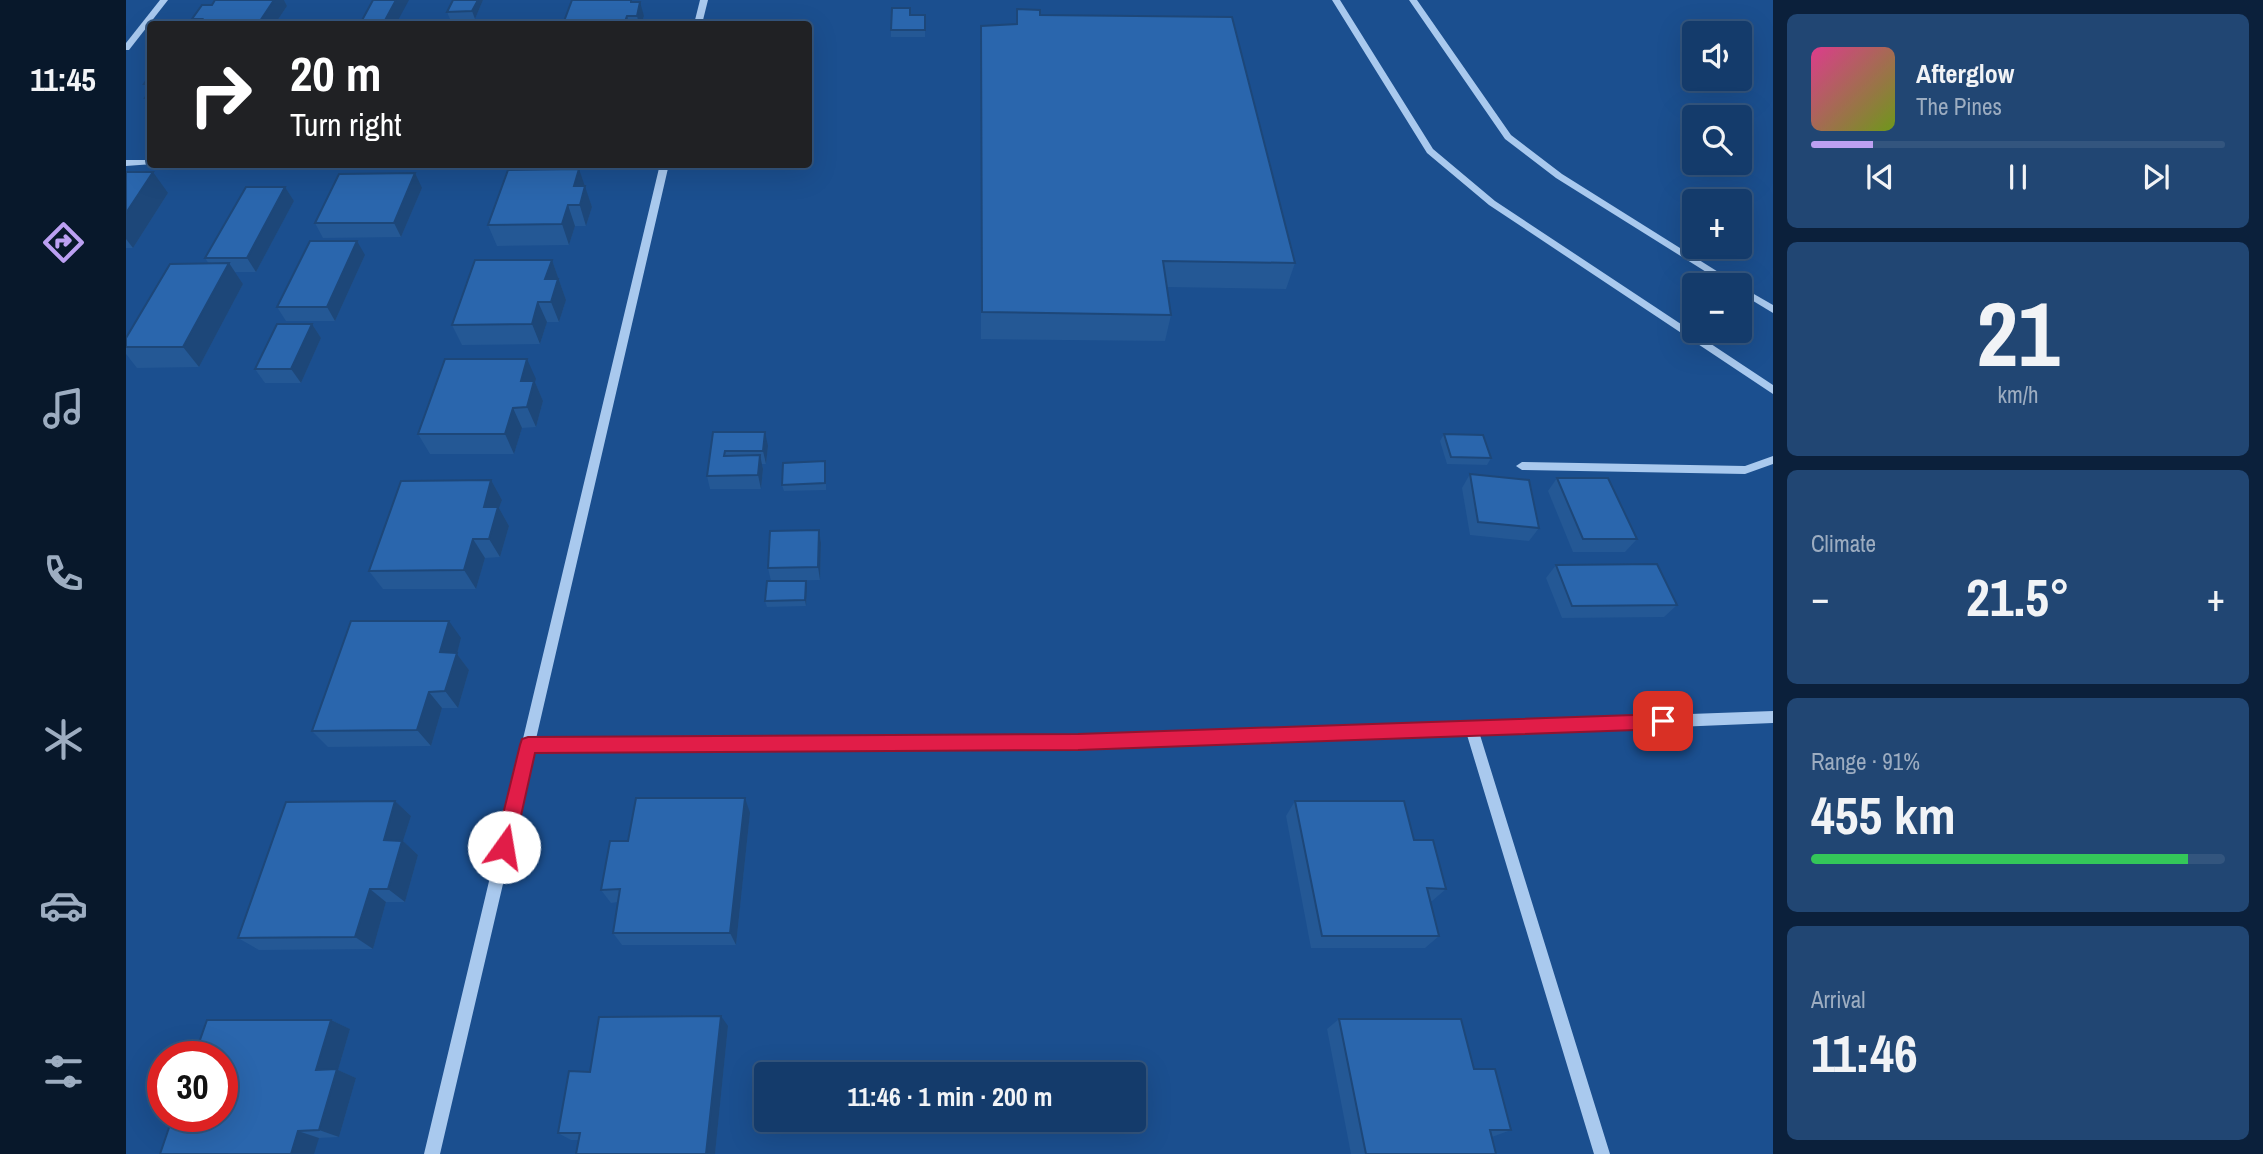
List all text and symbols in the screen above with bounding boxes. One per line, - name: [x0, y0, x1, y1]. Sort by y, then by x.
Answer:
- map controls: [1682, 21, 1752, 343]
- button: sound: [1682, 21, 1752, 91]
- text: 20 m: [290, 40, 382, 106]
- icon: right: [175, 49, 266, 140]
- text: Afterglow: [1916, 56, 2014, 91]
- text: 11:45: [30, 58, 96, 101]
- text: The Pines: [1916, 91, 2002, 122]
- text: Turn right: [290, 103, 402, 146]
- button: search: [1682, 105, 1752, 175]
- icon: previous: [1861, 158, 1899, 196]
- icon: pause: [1999, 158, 2037, 196]
- icon: next: [2137, 158, 2175, 196]
- button: +: [1682, 189, 1752, 259]
- icon: directions: [39, 218, 88, 267]
- text: 21: [1977, 272, 2060, 394]
- button: −: [1682, 273, 1752, 343]
- text: km/h: [1998, 379, 2038, 410]
- icon: music: [39, 384, 88, 433]
- text: Climate: [1811, 528, 1876, 559]
- icon: phone: [39, 549, 88, 598]
- text: 21.5°: [1966, 562, 2070, 632]
- text: −: [1811, 572, 1829, 623]
- text: +: [2207, 572, 2225, 623]
- pin: [1633, 691, 1693, 751]
- icon: arrive: [1644, 702, 1682, 740]
- icon: climate: [39, 715, 88, 764]
- text: Range · 91%: [1811, 746, 1920, 777]
- text: 455 km: [1811, 780, 1956, 850]
- position arrow: [467, 810, 541, 884]
- icon: car: [39, 881, 88, 930]
- text: Arrival: [1811, 984, 1866, 1015]
- text: 11:46: [1811, 1018, 1918, 1088]
- speed limit sign: 30: [147, 1041, 238, 1132]
- icon: filters: [39, 1047, 88, 1096]
- text: 11:46 · 1 min · 200 m: [847, 1079, 1053, 1114]

